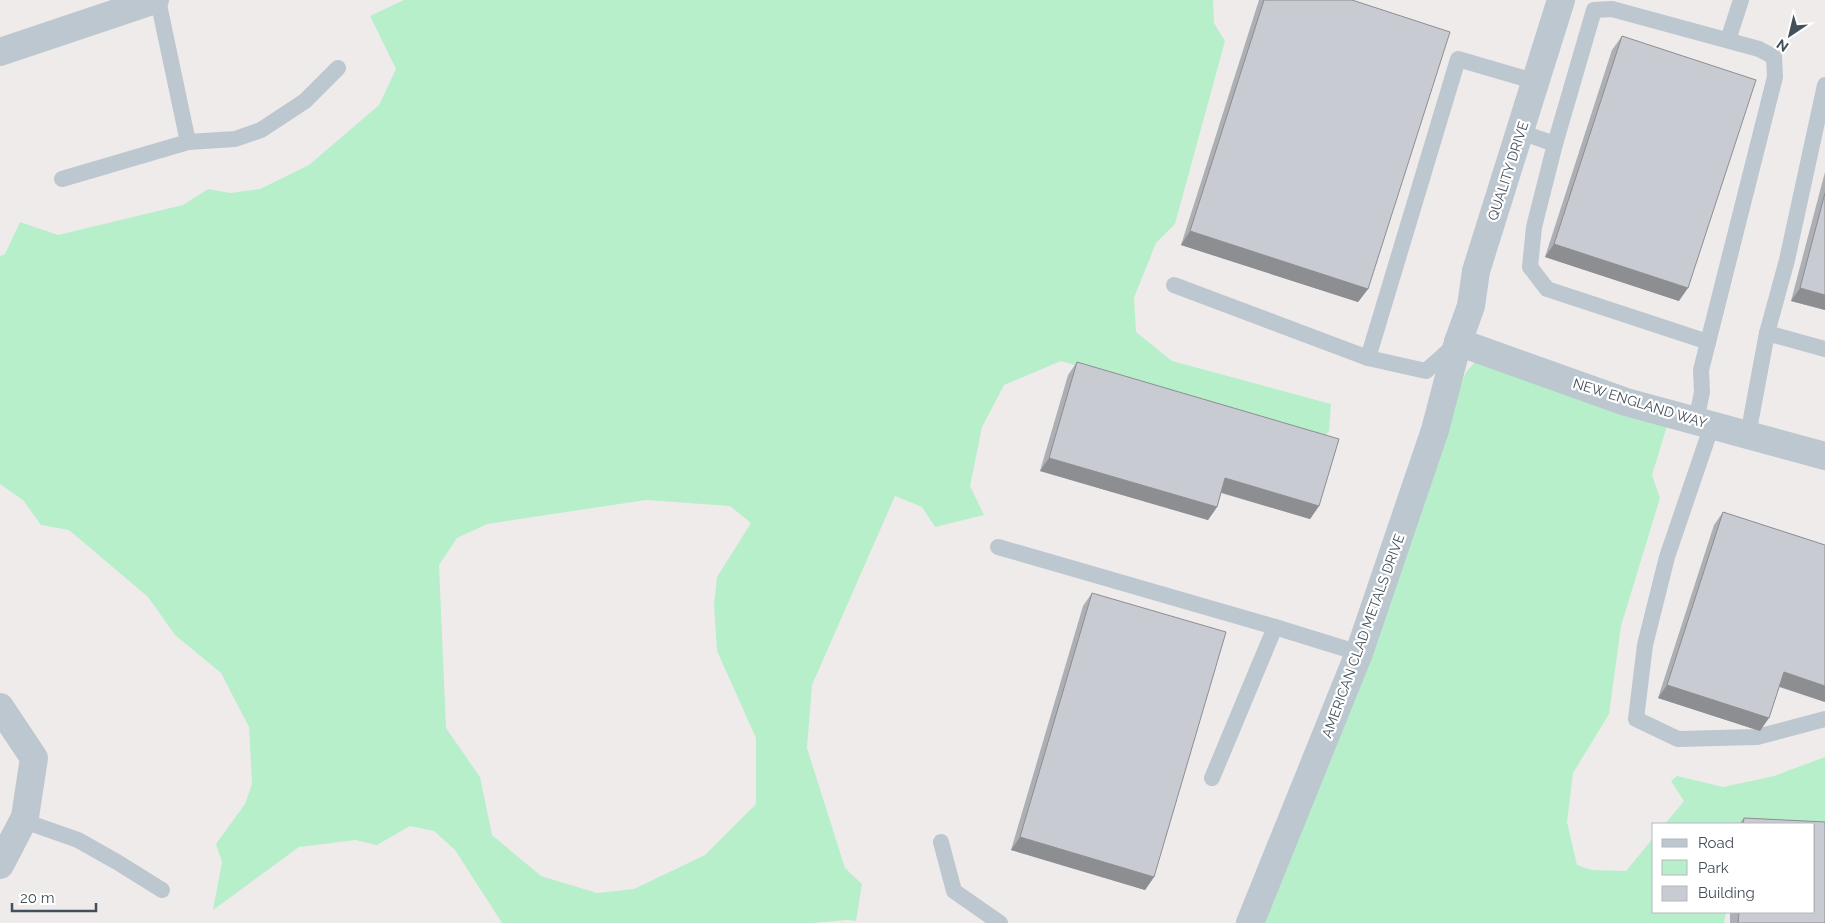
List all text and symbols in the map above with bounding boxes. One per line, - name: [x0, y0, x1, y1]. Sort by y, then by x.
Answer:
- north arrow: [1765, 10, 1815, 60]
- text: N: [1774, 36, 1792, 55]
- street label: QUALITY DRIVE: [1484, 119, 1532, 223]
- street label: NEW ENGLAND WAY: [1571, 375, 1709, 431]
- street label: AMERICAN CLAD METALS DRIVE: [1319, 532, 1407, 740]
- legend: [1652, 823, 1815, 913]
- text: Road: [1698, 834, 1734, 852]
- text: Park: [1698, 859, 1729, 877]
- scale bar: [12, 880, 96, 912]
- text: Building: [1698, 884, 1755, 902]
- text: 20 m: [20, 889, 55, 907]

